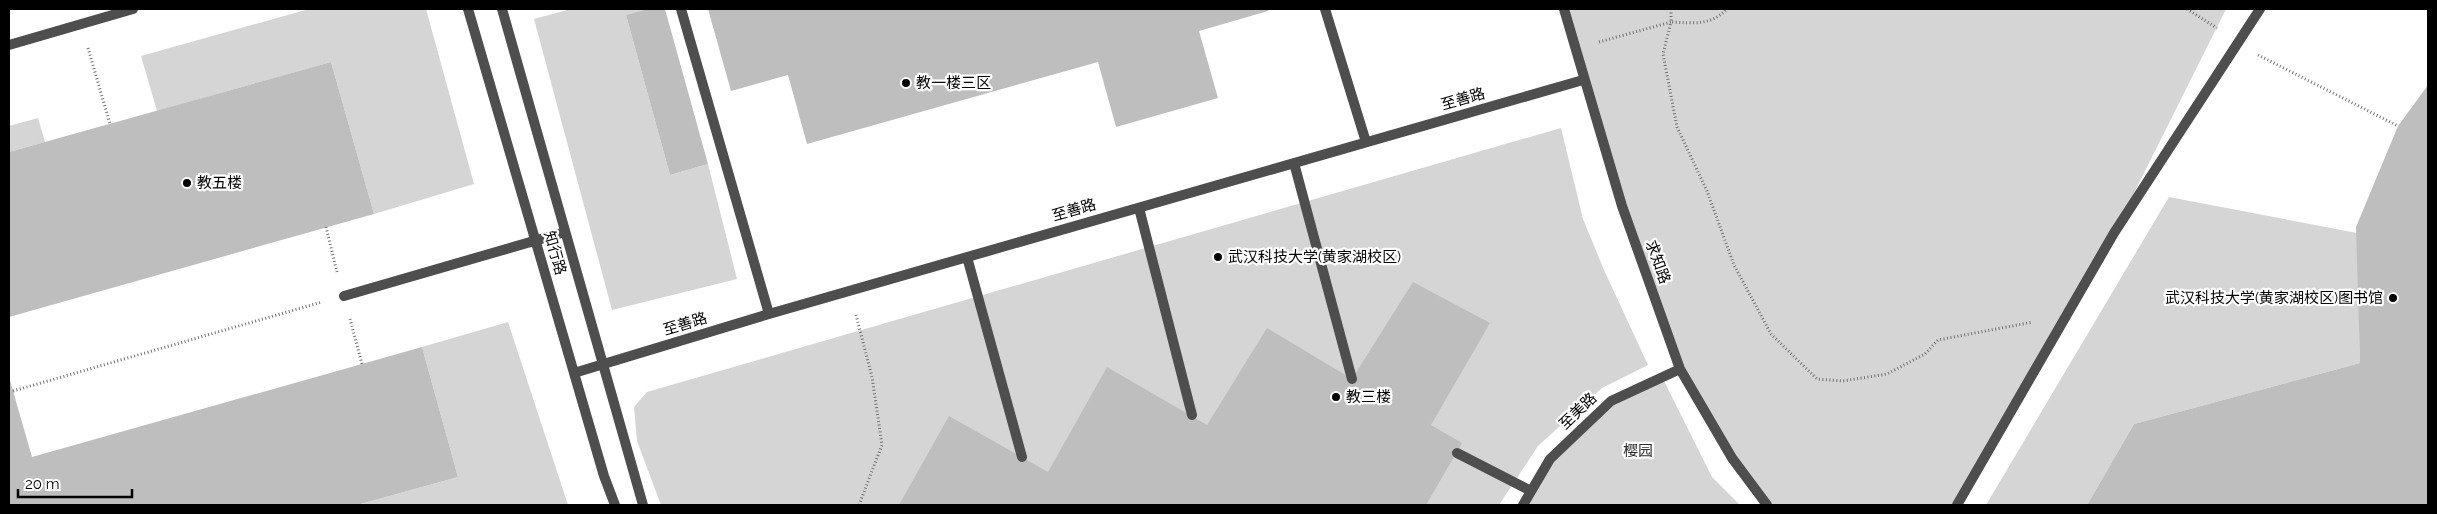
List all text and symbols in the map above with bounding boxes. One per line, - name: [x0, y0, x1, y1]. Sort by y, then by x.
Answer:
- place label: 教一楼三区: [916, 74, 991, 92]
- marker: 教一楼三区: [900, 77, 912, 89]
- street label: 至善路: [1439, 84, 1487, 114]
- place label: 教五楼: [197, 174, 242, 192]
- marker: 教五楼: [181, 177, 193, 189]
- street label: 至善路: [1050, 195, 1098, 225]
- street label: 知行路: [540, 229, 570, 277]
- street label: 求知路: [1642, 238, 1674, 286]
- place label: 武汉科技大学(黄家湖校区): [1228, 248, 1401, 266]
- marker: 武汉科技大学(黄家湖校区): [1212, 251, 1224, 263]
- place label: 武汉科技大学(黄家湖校区)图书馆: [2165, 289, 2383, 307]
- marker: 武汉科技大学(黄家湖校区)图书馆: [2387, 292, 2399, 304]
- street label: 至善路: [661, 309, 709, 339]
- place label: 教三楼: [1346, 388, 1391, 406]
- street label: 至美路: [1556, 389, 1600, 433]
- marker: 教三楼: [1330, 391, 1342, 403]
- park label: 樱园: [1623, 442, 1653, 460]
- scale bar: [18, 466, 131, 498]
- text: 20 m: [25, 475, 60, 493]

